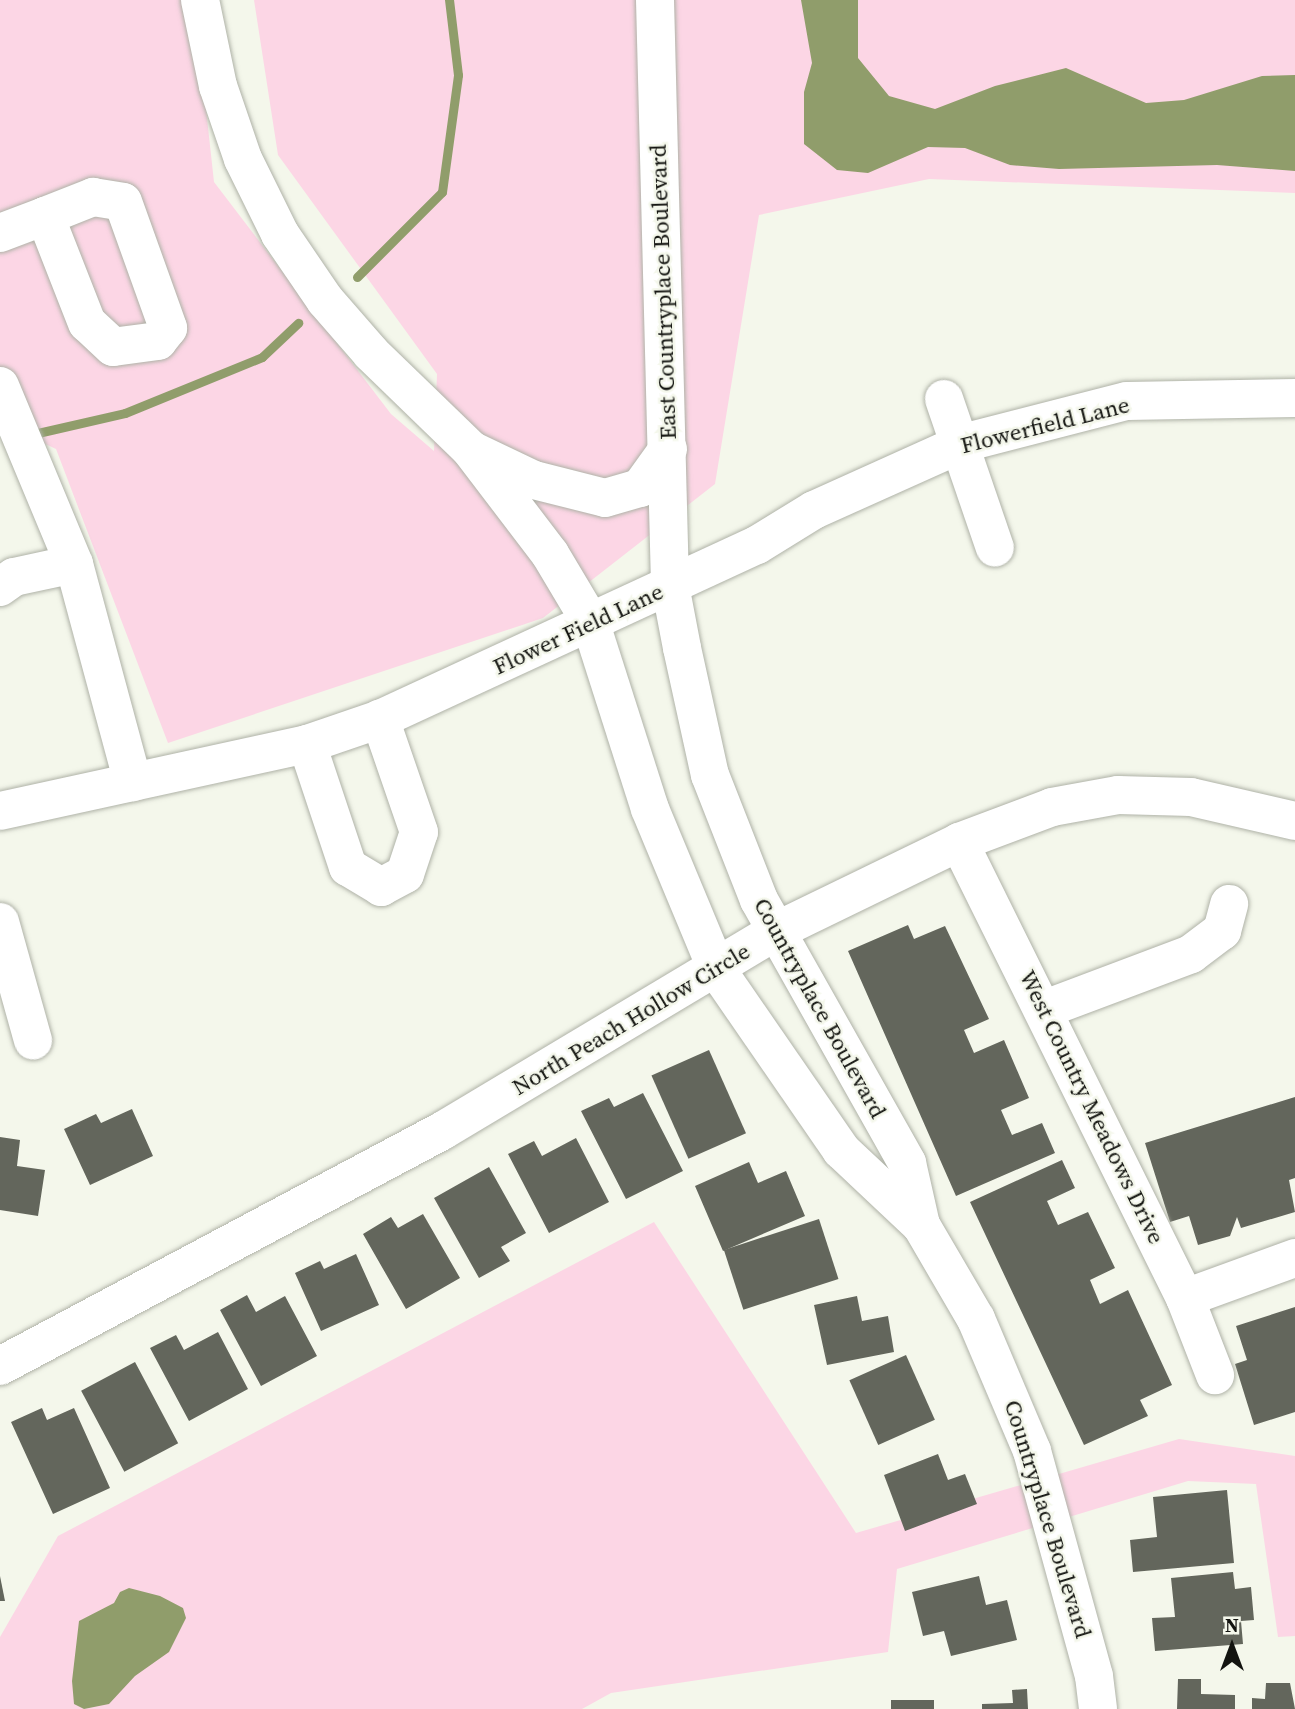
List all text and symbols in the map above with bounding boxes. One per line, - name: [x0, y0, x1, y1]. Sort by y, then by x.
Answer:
- street label: East Countryplace Boulevard: [644, 144, 682, 440]
- street label: Flowerfield Lane: [958, 391, 1132, 459]
- street label: Flower Field Lane: [489, 578, 667, 680]
- street label: Countryplace Boulevard: [748, 893, 892, 1123]
- street label: North Peach Hollow Circle: [507, 937, 755, 1101]
- street label: West Country Meadows Drive: [1014, 966, 1170, 1248]
- street label: Countryplace Boulevard: [999, 1397, 1097, 1641]
- north arrow: [1197, 1611, 1267, 1681]
- text: N: [1225, 1612, 1239, 1638]

